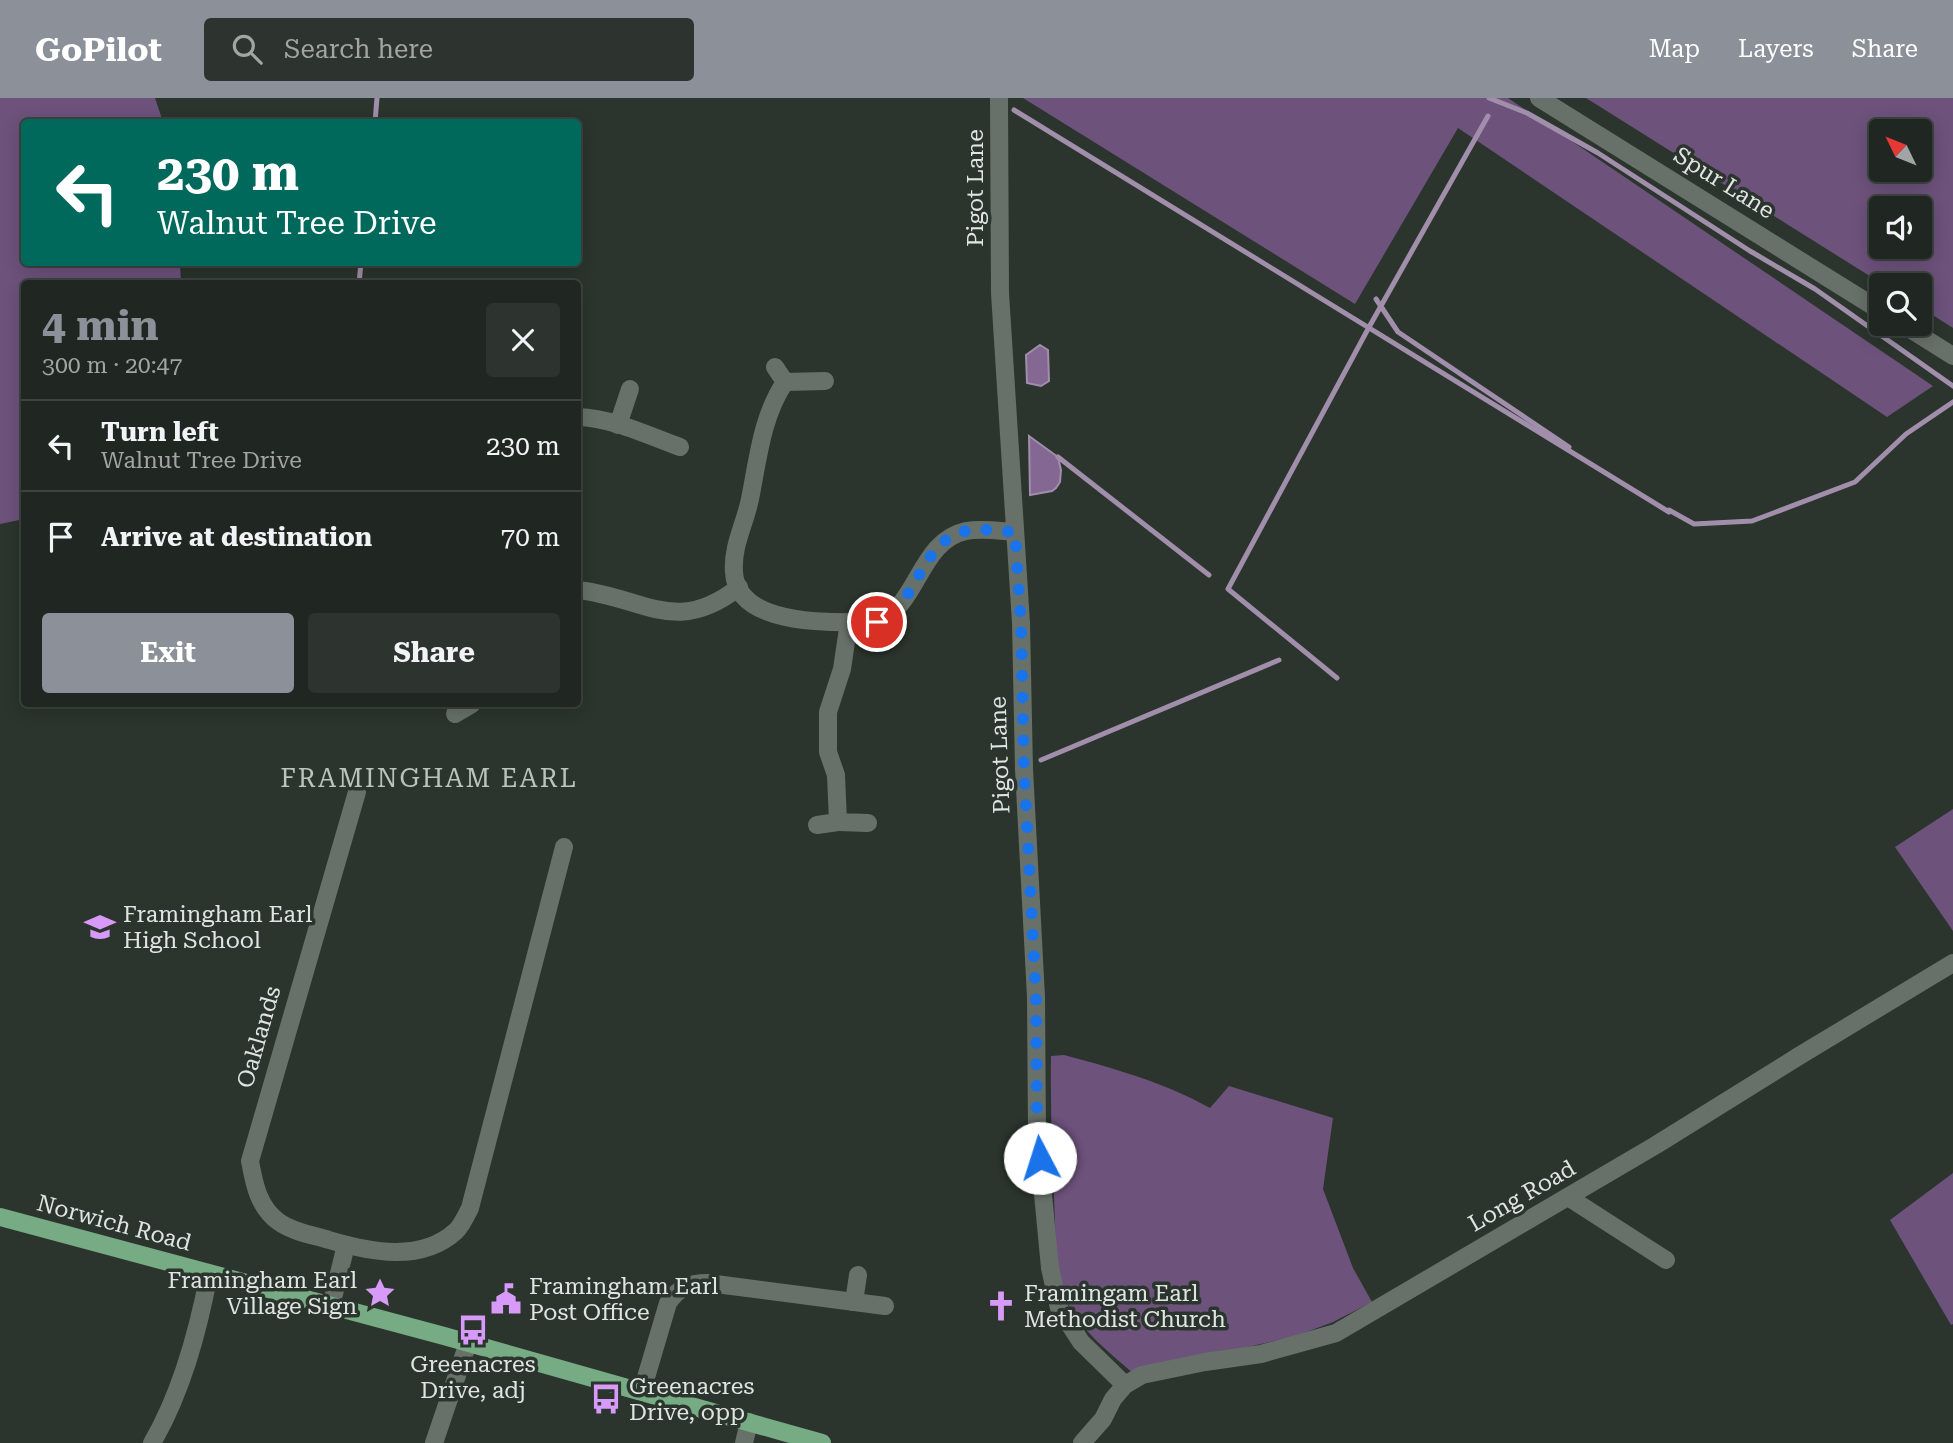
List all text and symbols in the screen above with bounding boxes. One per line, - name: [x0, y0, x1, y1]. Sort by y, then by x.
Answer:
- search box: [204, 18, 694, 81]
- text: GoPilot: [35, 30, 162, 69]
- icon: search: [228, 30, 266, 68]
- text: Search here: [284, 34, 433, 64]
- text: Map: [1649, 35, 1700, 63]
- text: Layers: [1738, 35, 1814, 63]
- text: Share: [1852, 35, 1918, 63]
- north arrow: [1869, 119, 1932, 182]
- map controls: [1869, 119, 1932, 336]
- street label: Pigot Lane: [962, 129, 989, 247]
- street label: Spur Lane: [1669, 142, 1779, 224]
- text: 230 m: [157, 145, 299, 202]
- icon: left: [42, 147, 133, 238]
- button: sound: [1869, 196, 1932, 259]
- text: Walnut Tree Drive: [157, 204, 437, 242]
- button: search: [1869, 273, 1932, 336]
- text: 4 min: [42, 301, 159, 350]
- button: close: [486, 303, 560, 377]
- text: 300 m · 20:47: [42, 352, 182, 379]
- text: Turn left: [101, 417, 219, 447]
- icon: left: [42, 427, 80, 465]
- text: 230 m: [486, 431, 560, 461]
- text: Walnut Tree Drive: [101, 447, 302, 474]
- icon: arrive: [42, 518, 80, 556]
- text: Arrive at destination: [101, 522, 372, 552]
- text: 70 m: [501, 522, 560, 552]
- pin: [847, 592, 907, 652]
- icon: arrive: [858, 603, 896, 641]
- button: Exit: [42, 613, 294, 693]
- button: Share: [308, 613, 560, 693]
- street label: Pigot Lane: [984, 696, 1016, 814]
- district label: FRAMINGHAM EARL: [280, 763, 578, 793]
- place label: Framingham Earl High School: [123, 901, 312, 954]
- school or university icon: Framingham Earl High School: [83, 910, 117, 944]
- street label: Oaklands: [232, 983, 286, 1091]
- position arrow: [1003, 1121, 1077, 1195]
- street label: Long Road: [1464, 1155, 1580, 1237]
- street label: Norwich Road: [34, 1189, 194, 1257]
- place label: Framingham Earl Village Sign: [168, 1267, 357, 1320]
- place label: Framingham Earl Post Office: [529, 1273, 718, 1326]
- place icon: Framingham Earl Village Sign: [363, 1276, 397, 1310]
- place label: Framingam Earl Methodist Church: [1024, 1280, 1226, 1333]
- public building icon: Framingham Earl Post Office: [489, 1282, 523, 1316]
- church icon: Framingam Earl Methodist Church: [984, 1289, 1018, 1323]
- bus stop icon: Greenacres Drive, adj: [456, 1313, 490, 1347]
- place label: Greenacres Drive, adj: [410, 1351, 536, 1404]
- place label: Greenacres Drive, opp: [629, 1373, 754, 1426]
- bus stop icon: Greenacres Drive, opp: [589, 1382, 623, 1416]

